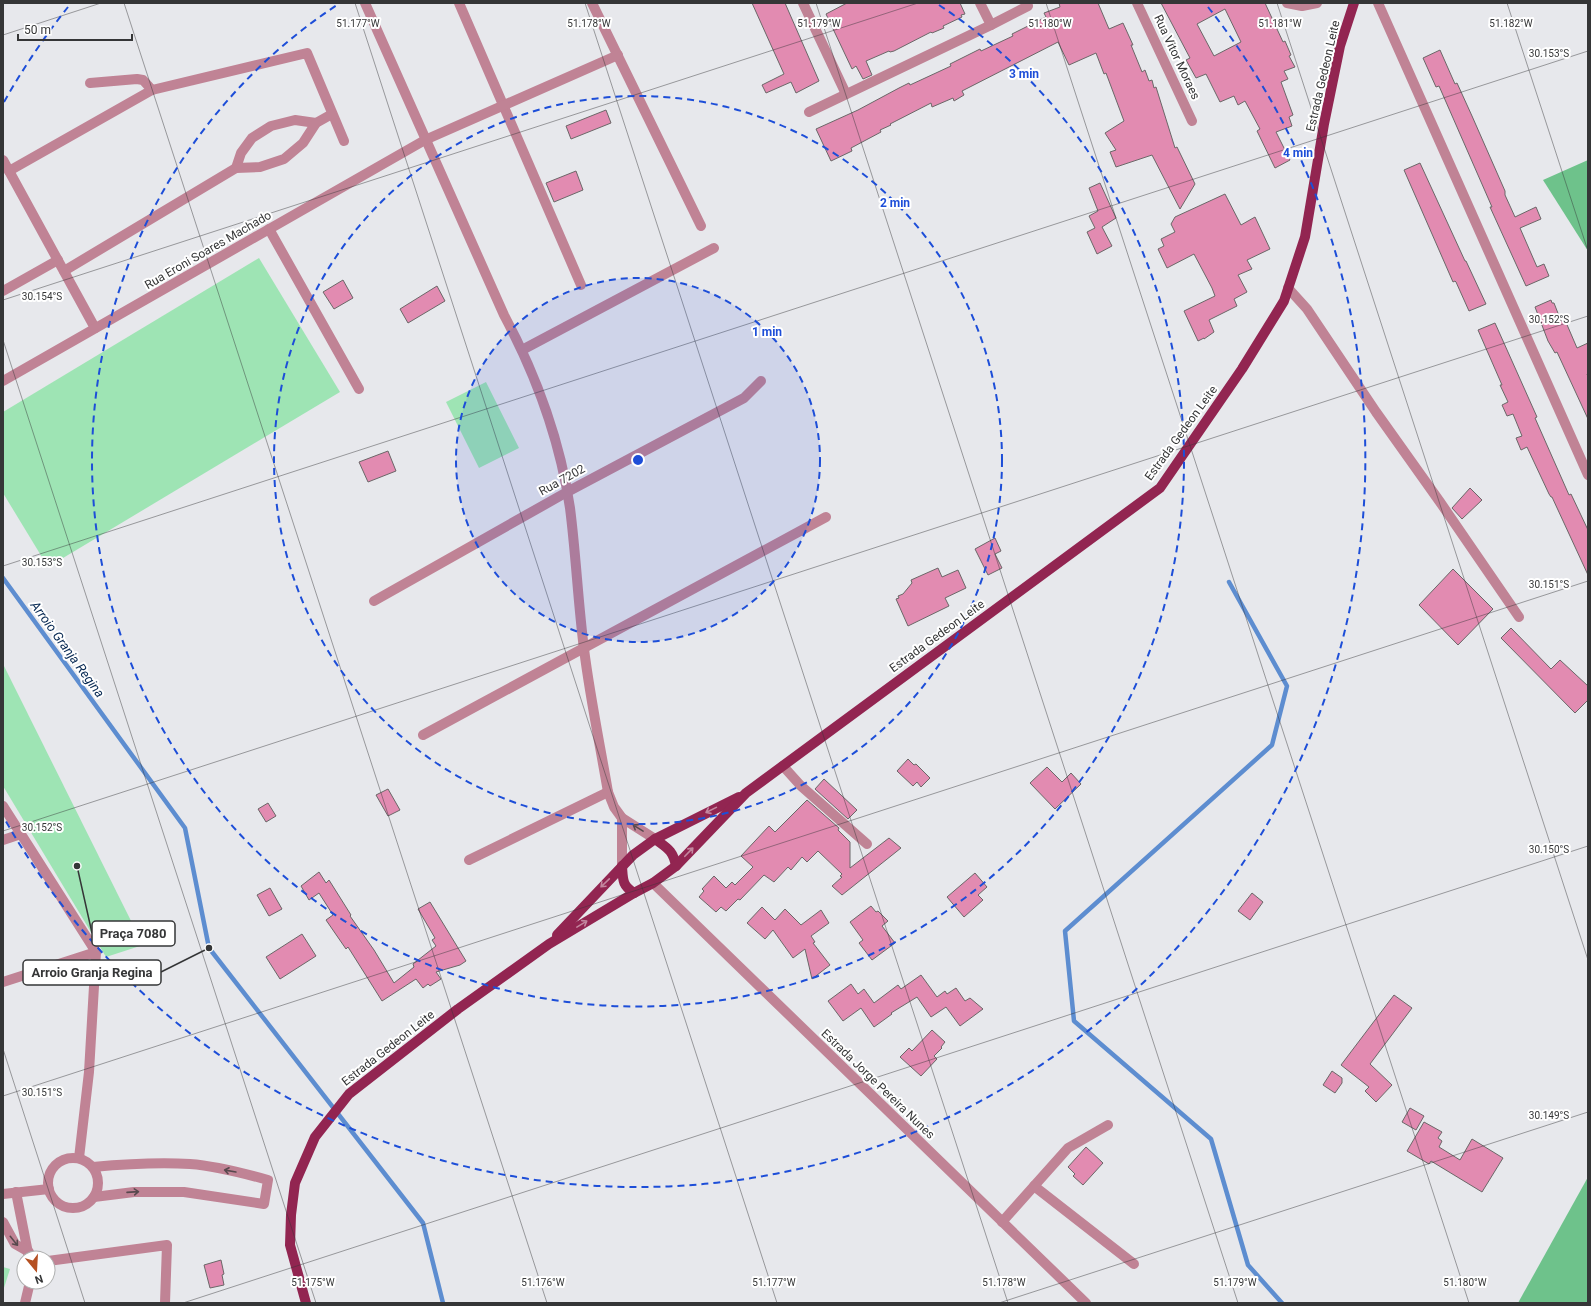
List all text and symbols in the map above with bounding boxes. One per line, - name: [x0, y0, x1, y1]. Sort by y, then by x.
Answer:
- street label: Rua Vitor Moraes: [1151, 12, 1203, 102]
- scale bar: [18, 16, 132, 42]
- text: 51.177°W: [336, 18, 380, 29]
- text: 51.178°W: [567, 18, 611, 29]
- text: 51.179°W: [797, 18, 841, 29]
- text: 51.180°W: [1028, 18, 1072, 29]
- text: 51.181°W: [1258, 18, 1302, 29]
- text: 51.182°W: [1489, 18, 1533, 29]
- street label: Estrada Gedeon Leite: [1303, 19, 1343, 133]
- text: 50 m: [24, 23, 51, 37]
- text: 30.153°S: [1529, 48, 1569, 59]
- text: 3 min: [1009, 67, 1039, 81]
- text: 4 min: [1283, 146, 1313, 160]
- text: 2 min: [880, 196, 910, 210]
- street label: Rua Eroni Soares Machado: [142, 208, 274, 292]
- text: 30.154°S: [22, 291, 62, 302]
- text: 30.152°S: [1529, 314, 1569, 325]
- text: 1 min: [752, 325, 782, 339]
- street label: Estrada Gedeon Leite: [1142, 383, 1220, 483]
- centre of rings: [631, 453, 645, 467]
- street label: Rua 7202: [537, 462, 588, 498]
- text: 30.153°S: [22, 557, 62, 568]
- text: 30.151°S: [1529, 579, 1569, 590]
- water label: Arroio Granja Regina: [27, 597, 108, 700]
- street label: Estrada Gedeon Leite: [887, 597, 987, 675]
- one-way arrow: [706, 807, 718, 814]
- text: 30.152°S: [22, 822, 62, 833]
- one-way arrow: [632, 824, 644, 832]
- text: 30.150°S: [1529, 844, 1569, 855]
- one-way arrow: [685, 847, 694, 857]
- one-way arrow: [600, 878, 610, 888]
- one-way arrow: [576, 919, 588, 927]
- callout: Praça 7080: [92, 921, 175, 946]
- text: Praça 7080: [100, 926, 166, 941]
- callout: Arroio Granja Regina: [23, 960, 161, 985]
- text: Arroio Granja Regina: [31, 965, 153, 980]
- street label: Estrada Gedeon Leite: [339, 1007, 437, 1089]
- street label: Estrada Jorge Pereira Nunes: [819, 1026, 937, 1142]
- text: 30.151°S: [22, 1087, 62, 1098]
- text: 30.149°S: [1529, 1110, 1569, 1121]
- one-way arrow: [224, 1167, 237, 1175]
- one-way arrow: [126, 1189, 139, 1196]
- one-way arrow: [10, 1235, 18, 1246]
- north arrow: [16, 1250, 56, 1290]
- text: N: [33, 1272, 45, 1286]
- text: 51.175°W: [291, 1277, 335, 1288]
- text: 51.176°W: [521, 1277, 565, 1288]
- text: 51.177°W: [752, 1277, 796, 1288]
- text: 51.178°W: [982, 1277, 1026, 1288]
- text: 51.179°W: [1213, 1277, 1257, 1288]
- text: 51.180°W: [1443, 1277, 1487, 1288]

